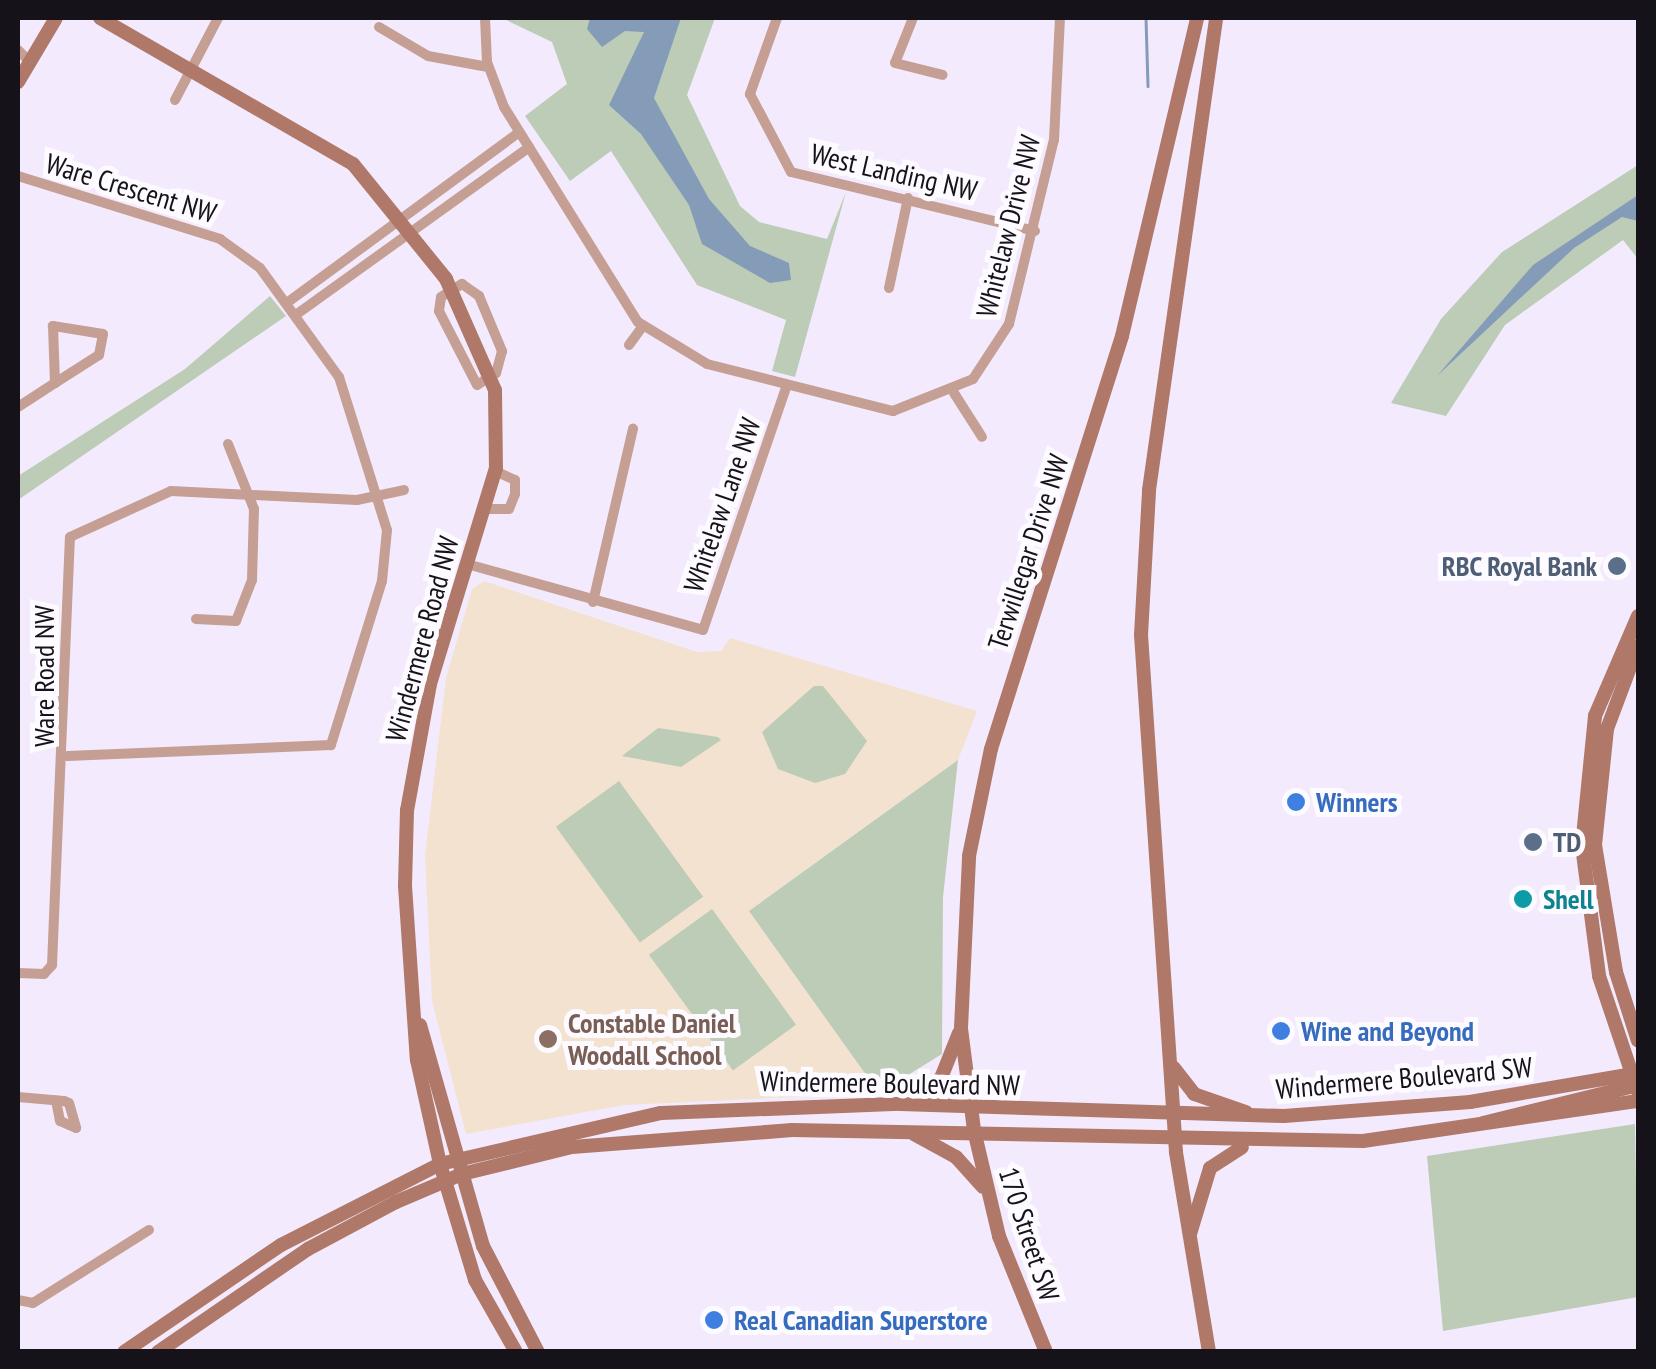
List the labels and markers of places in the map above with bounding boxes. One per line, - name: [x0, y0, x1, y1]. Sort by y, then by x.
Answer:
- place label: RBC Royal Bank: [1441, 549, 1597, 583]
- marker: RBC Royal Bank: [1606, 555, 1628, 577]
- place label: Winners: [1316, 785, 1398, 819]
- marker: Winners: [1285, 791, 1307, 813]
- place label: TD: [1553, 825, 1581, 859]
- marker: TD: [1522, 831, 1544, 853]
- place label: Shell: [1543, 882, 1593, 916]
- marker: Shell: [1512, 888, 1534, 910]
- place label: Constable Daniel Woodall School: [568, 1006, 736, 1072]
- place label: Wine and Beyond: [1301, 1014, 1474, 1048]
- marker: Wine and Beyond: [1270, 1020, 1292, 1042]
- marker: Constable Daniel Woodall School: [537, 1028, 559, 1050]
- place label: Real Canadian Superstore: [734, 1303, 988, 1337]
- marker: Real Canadian Superstore: [703, 1309, 725, 1331]

